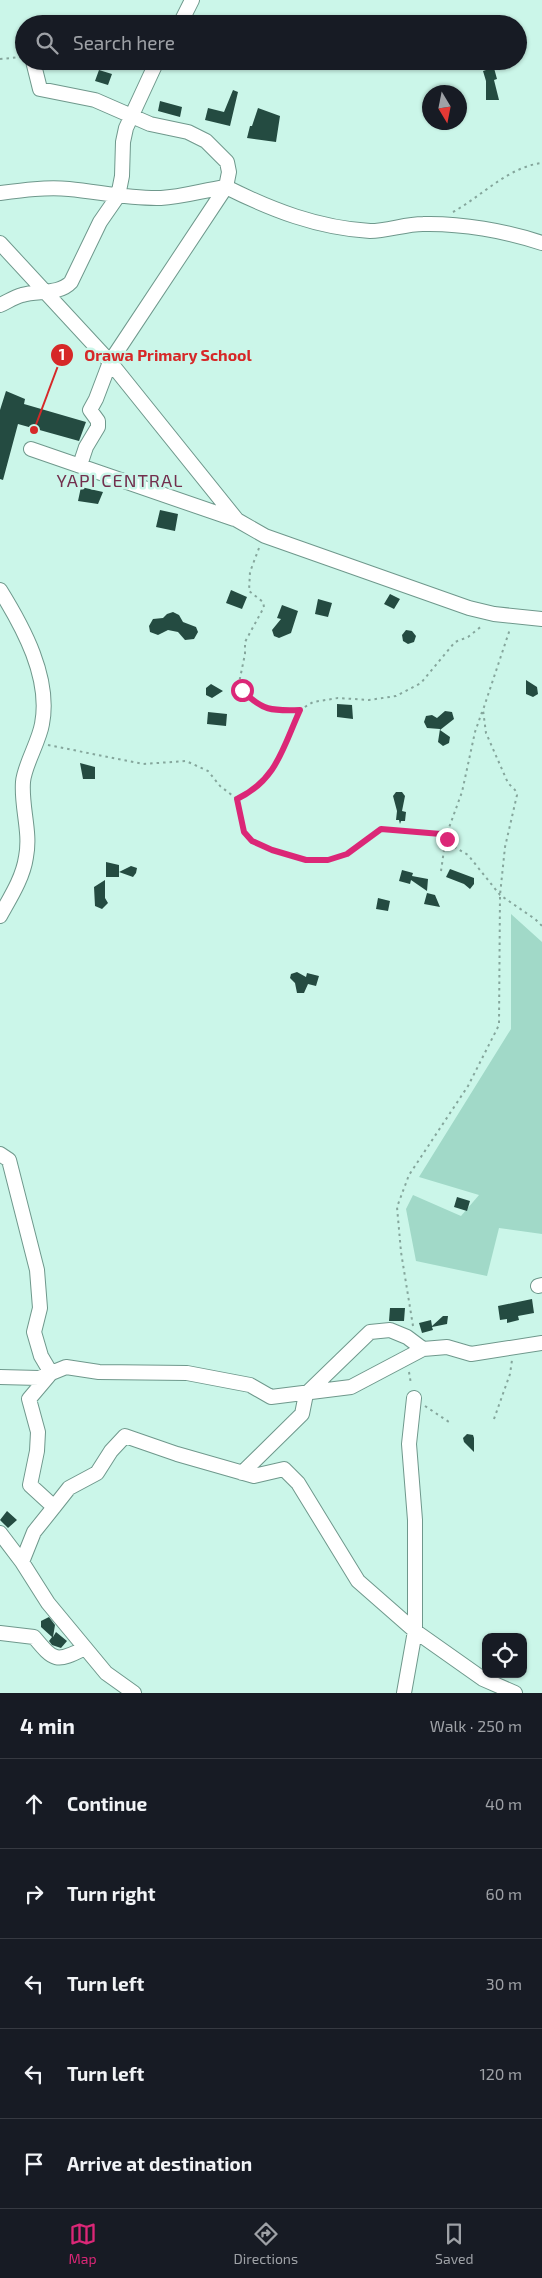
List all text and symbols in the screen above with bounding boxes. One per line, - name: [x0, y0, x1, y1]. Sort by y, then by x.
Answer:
- search box: [15, 15, 527, 70]
- icon: search: [33, 29, 61, 57]
- text: Search here: [73, 31, 175, 54]
- north arrow: [422, 85, 467, 130]
- callout: Orawa Primary School: [49, 340, 262, 371]
- text: 1: [59, 345, 65, 363]
- text: Orawa Primary School: [84, 345, 253, 365]
- district label: YAPI CENTRAL: [57, 469, 183, 491]
- route start: [231, 679, 254, 702]
- route end: [436, 828, 459, 851]
- map controls: [482, 1633, 527, 1678]
- button: locate: [482, 1633, 527, 1678]
- text: 4 min: [20, 1713, 75, 1738]
- text: Walk · 250 m: [430, 1716, 522, 1735]
- icon: ahead: [20, 1790, 48, 1818]
- text: Continue: [67, 1792, 147, 1815]
- text: 40 m: [485, 1794, 522, 1813]
- icon: right: [20, 1880, 48, 1908]
- text: Turn right: [67, 1882, 155, 1905]
- text: 60 m: [486, 1884, 522, 1903]
- icon: left: [20, 1970, 48, 1998]
- text: Turn left: [67, 1972, 144, 1995]
- text: 30 m: [486, 1974, 522, 1993]
- icon: left: [20, 2060, 48, 2088]
- text: Turn left: [67, 2062, 144, 2085]
- text: 120 m: [479, 2064, 522, 2083]
- icon: arrive: [20, 2150, 48, 2178]
- text: Arrive at destination: [67, 2152, 252, 2175]
- tab: Map: [68, 2220, 97, 2267]
- tab: Directions: [234, 2220, 298, 2267]
- tab: Saved: [435, 2220, 474, 2267]

